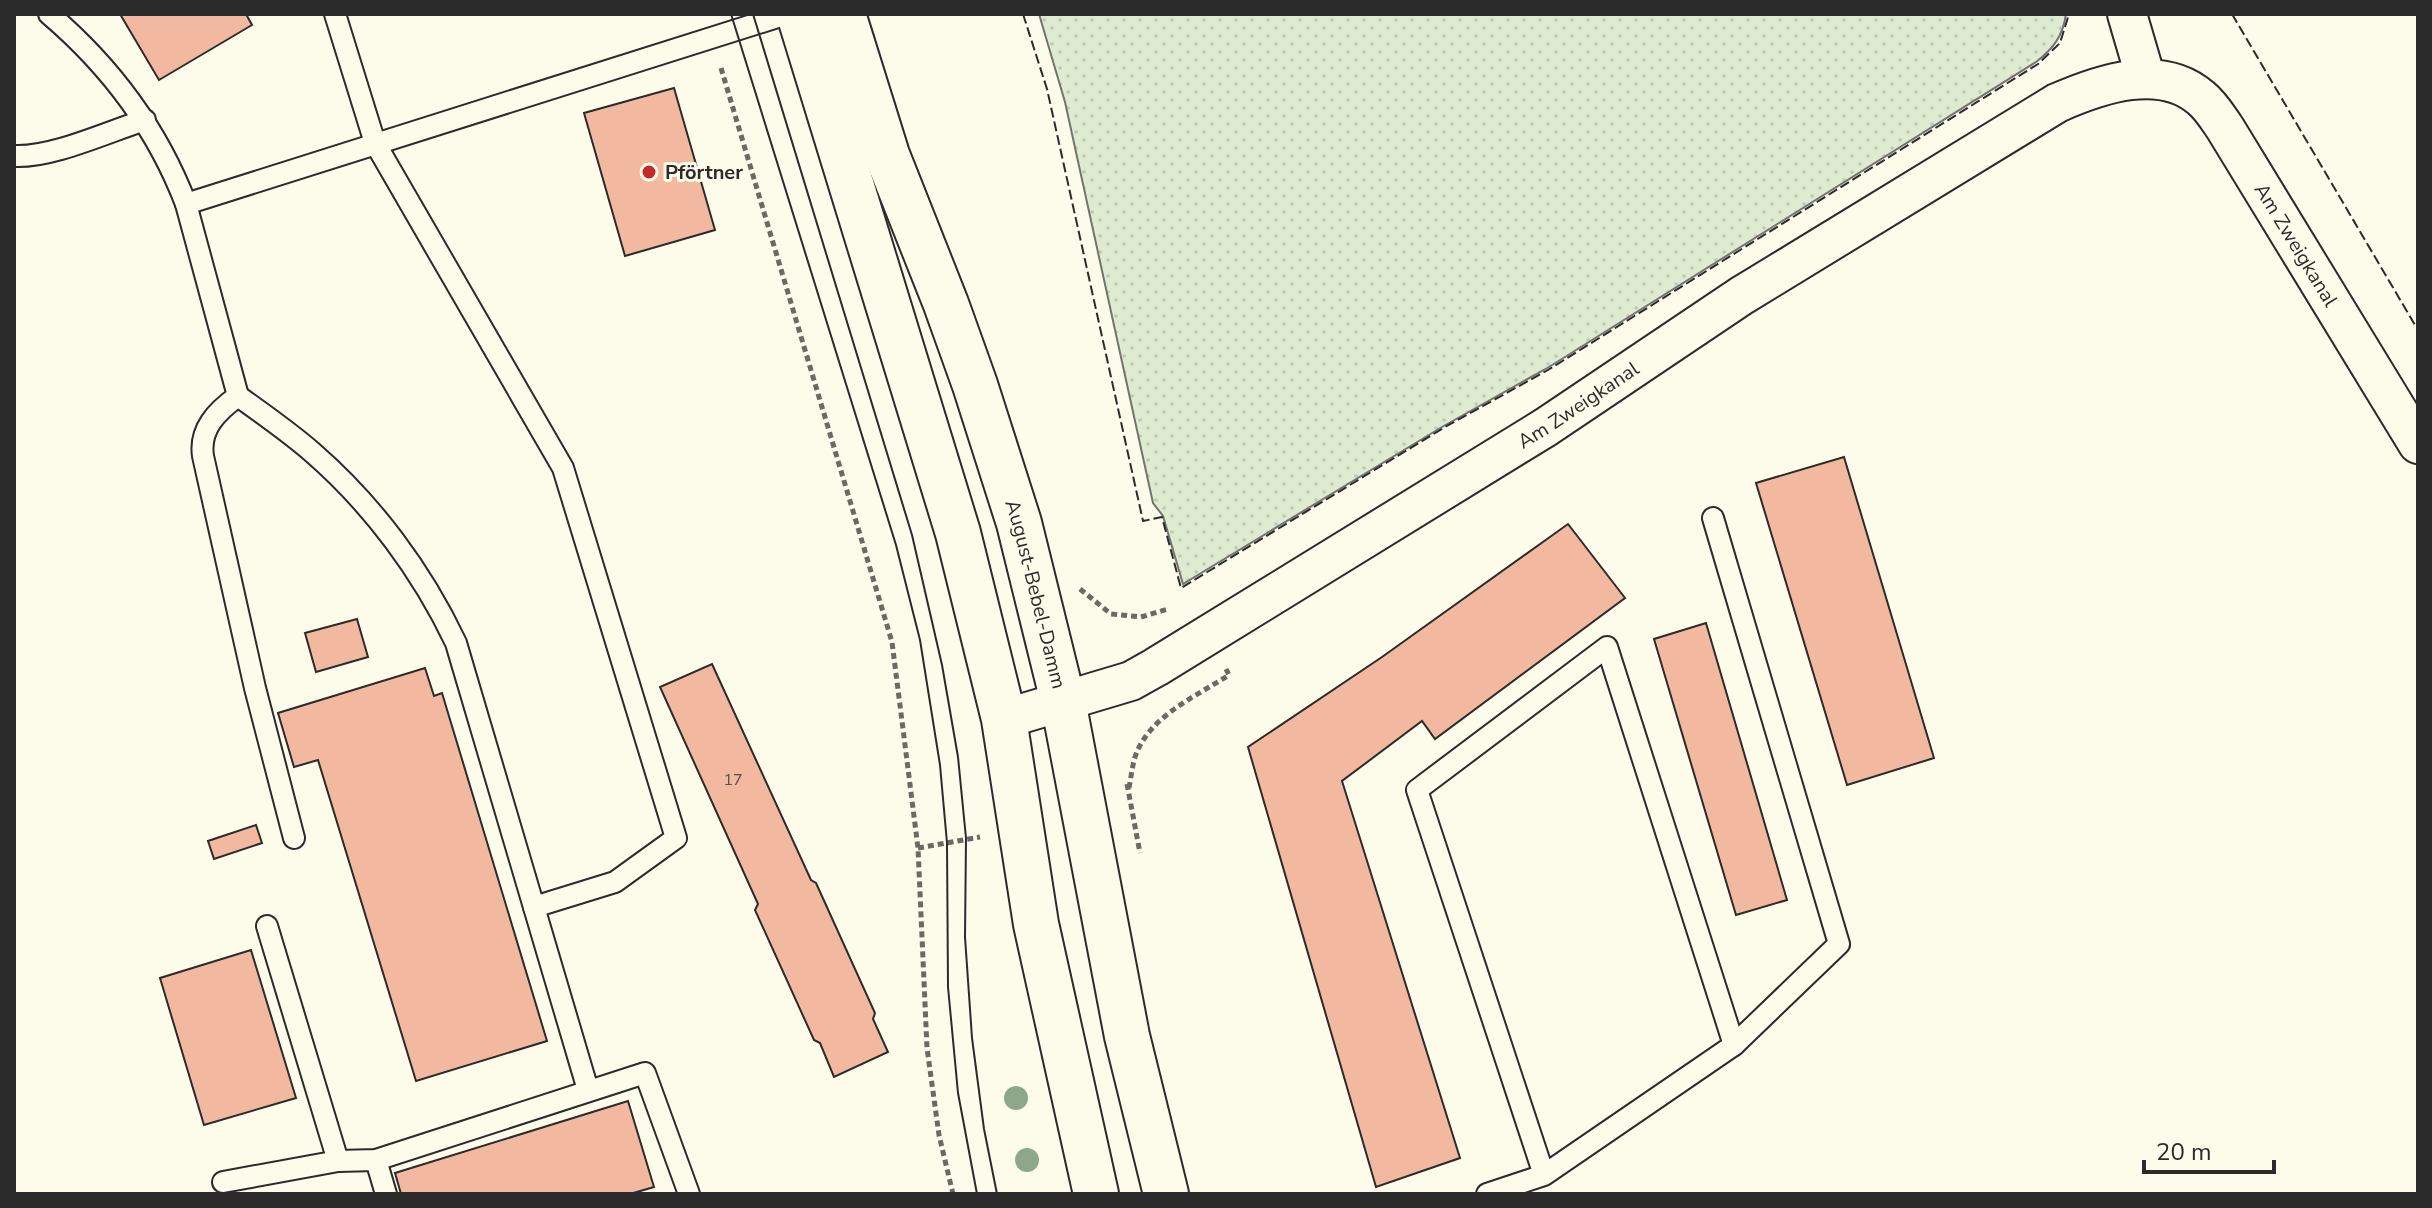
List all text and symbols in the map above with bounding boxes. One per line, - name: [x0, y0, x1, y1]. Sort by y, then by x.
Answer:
- place label: Pförtner: [665, 159, 743, 186]
- marker: Pförtner: [640, 163, 658, 181]
- street label: Am Zweigkanal: [2248, 178, 2344, 312]
- street label: Am Zweigkanal: [1513, 355, 1644, 455]
- street label: August-Bebel-Damm: [998, 496, 1072, 692]
- house number: 17: [723, 769, 743, 791]
- scale bar: [2144, 1124, 2274, 1174]
- text: 20 m: [2156, 1136, 2212, 1168]

